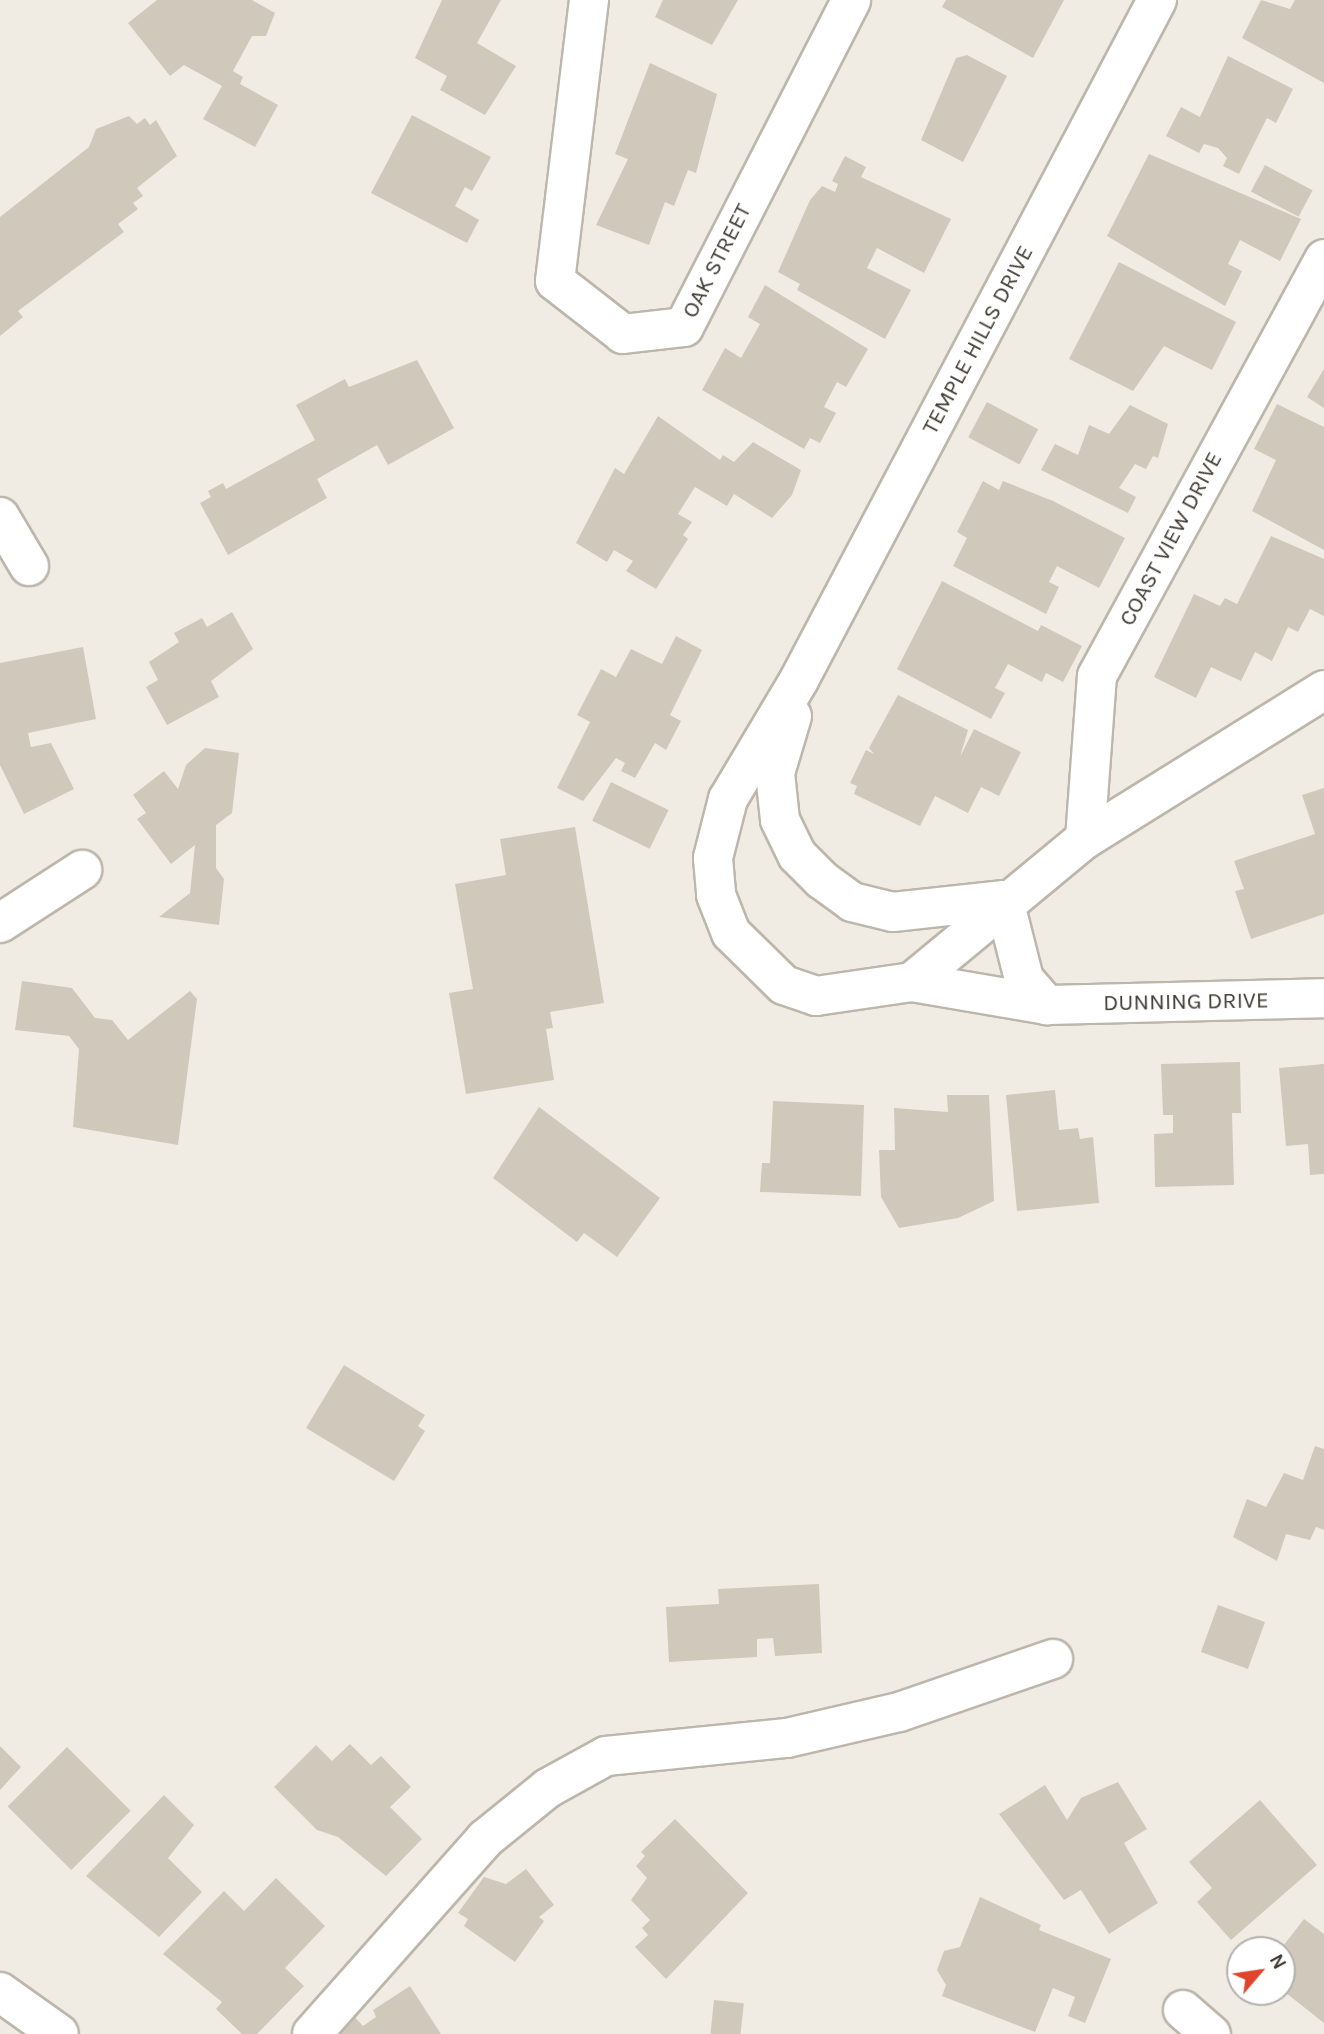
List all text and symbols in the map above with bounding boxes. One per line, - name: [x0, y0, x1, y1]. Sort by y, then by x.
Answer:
- street label: OAK STREET: [676, 199, 758, 323]
- street label: TEMPLE HILLS DRIVE: [917, 241, 1039, 439]
- street label: COAST VIEW DRIVE: [1114, 447, 1228, 631]
- street label: DUNNING DRIVE: [1103, 987, 1269, 1017]
- north arrow: [1226, 1936, 1296, 2006]
- text: N: [1265, 1950, 1291, 1973]

